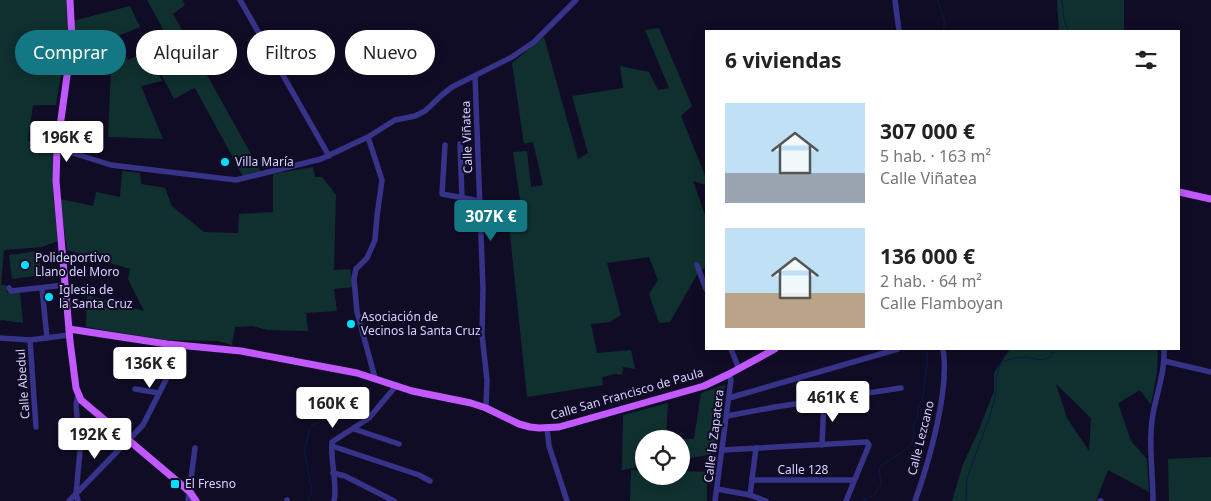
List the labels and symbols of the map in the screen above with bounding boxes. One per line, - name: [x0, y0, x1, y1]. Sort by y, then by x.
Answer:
- street label: Calle Viñatea: [457, 100, 476, 174]
- pin: 196K €: [26, 120, 108, 163]
- place label: Villa María: [235, 153, 294, 170]
- marker: Villa María: [219, 156, 231, 168]
- pin: 307K €: [450, 200, 532, 242]
- place label: Polideportivo Llano del Moro: [35, 249, 119, 280]
- marker: Polideportivo Llano del Moro: [19, 259, 31, 271]
- place label: Iglesia de la Santa Cruz: [59, 281, 133, 312]
- marker: Iglesia de la Santa Cruz: [43, 291, 55, 303]
- place label: Asociación de Vecinos la Santa Cruz: [361, 308, 481, 339]
- marker: Asociación de Vecinos la Santa Cruz: [345, 318, 357, 330]
- pin: 136K €: [109, 346, 191, 389]
- street label: Calle Abedul: [12, 348, 33, 420]
- street label: Calle San Francisco de Paula: [548, 363, 705, 424]
- pin: 461K €: [792, 380, 874, 423]
- pin: 160K €: [292, 386, 374, 429]
- street label: Calle la Zapatera: [699, 388, 728, 483]
- street label: Calle Lezcano: [903, 399, 938, 477]
- pin: 192K €: [54, 418, 136, 460]
- street label: Calle 128: [778, 461, 829, 478]
- place label: El Fresno: [185, 475, 236, 492]
- marker: El Fresno: [169, 478, 181, 490]

